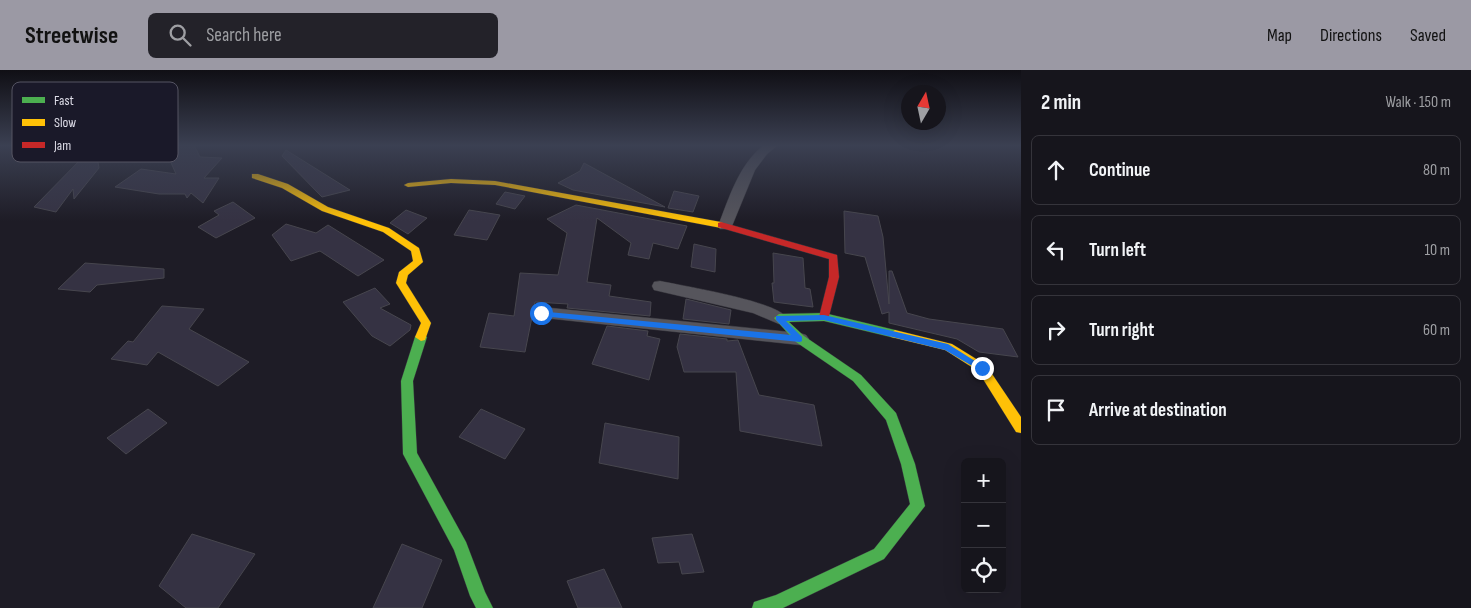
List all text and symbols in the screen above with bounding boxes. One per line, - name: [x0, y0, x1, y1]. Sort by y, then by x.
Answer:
- search box: [148, 13, 498, 58]
- text: Streetwise: [25, 21, 118, 50]
- icon: search: [166, 21, 194, 49]
- text: Search here: [206, 24, 282, 47]
- text: Map: [1267, 25, 1292, 46]
- text: Directions: [1320, 25, 1382, 46]
- text: Saved: [1410, 25, 1446, 46]
- legend: [12, 82, 178, 162]
- north arrow: [901, 85, 946, 130]
- text: 2 min: [1041, 90, 1081, 115]
- text: Fast: [54, 92, 74, 109]
- text: Walk · 150 m: [1386, 93, 1451, 112]
- text: Slow: [54, 114, 76, 131]
- text: Jam: [53, 137, 71, 154]
- icon: ahead: [1042, 156, 1070, 184]
- text: Continue: [1089, 159, 1150, 182]
- text: 80 m: [1423, 161, 1450, 180]
- icon: left: [1042, 236, 1070, 264]
- text: Turn left: [1089, 239, 1146, 262]
- text: 10 m: [1424, 241, 1450, 260]
- route start: [530, 302, 553, 325]
- icon: right: [1042, 316, 1070, 344]
- text: Turn right: [1089, 319, 1154, 342]
- text: 60 m: [1423, 321, 1450, 340]
- route end: [971, 357, 994, 380]
- icon: arrive: [1042, 396, 1070, 424]
- text: Arrive at destination: [1089, 399, 1227, 422]
- map controls: [961, 458, 1006, 593]
- button: +: [961, 458, 1006, 503]
- button: −: [961, 503, 1006, 548]
- button: locate: [961, 548, 1006, 593]

